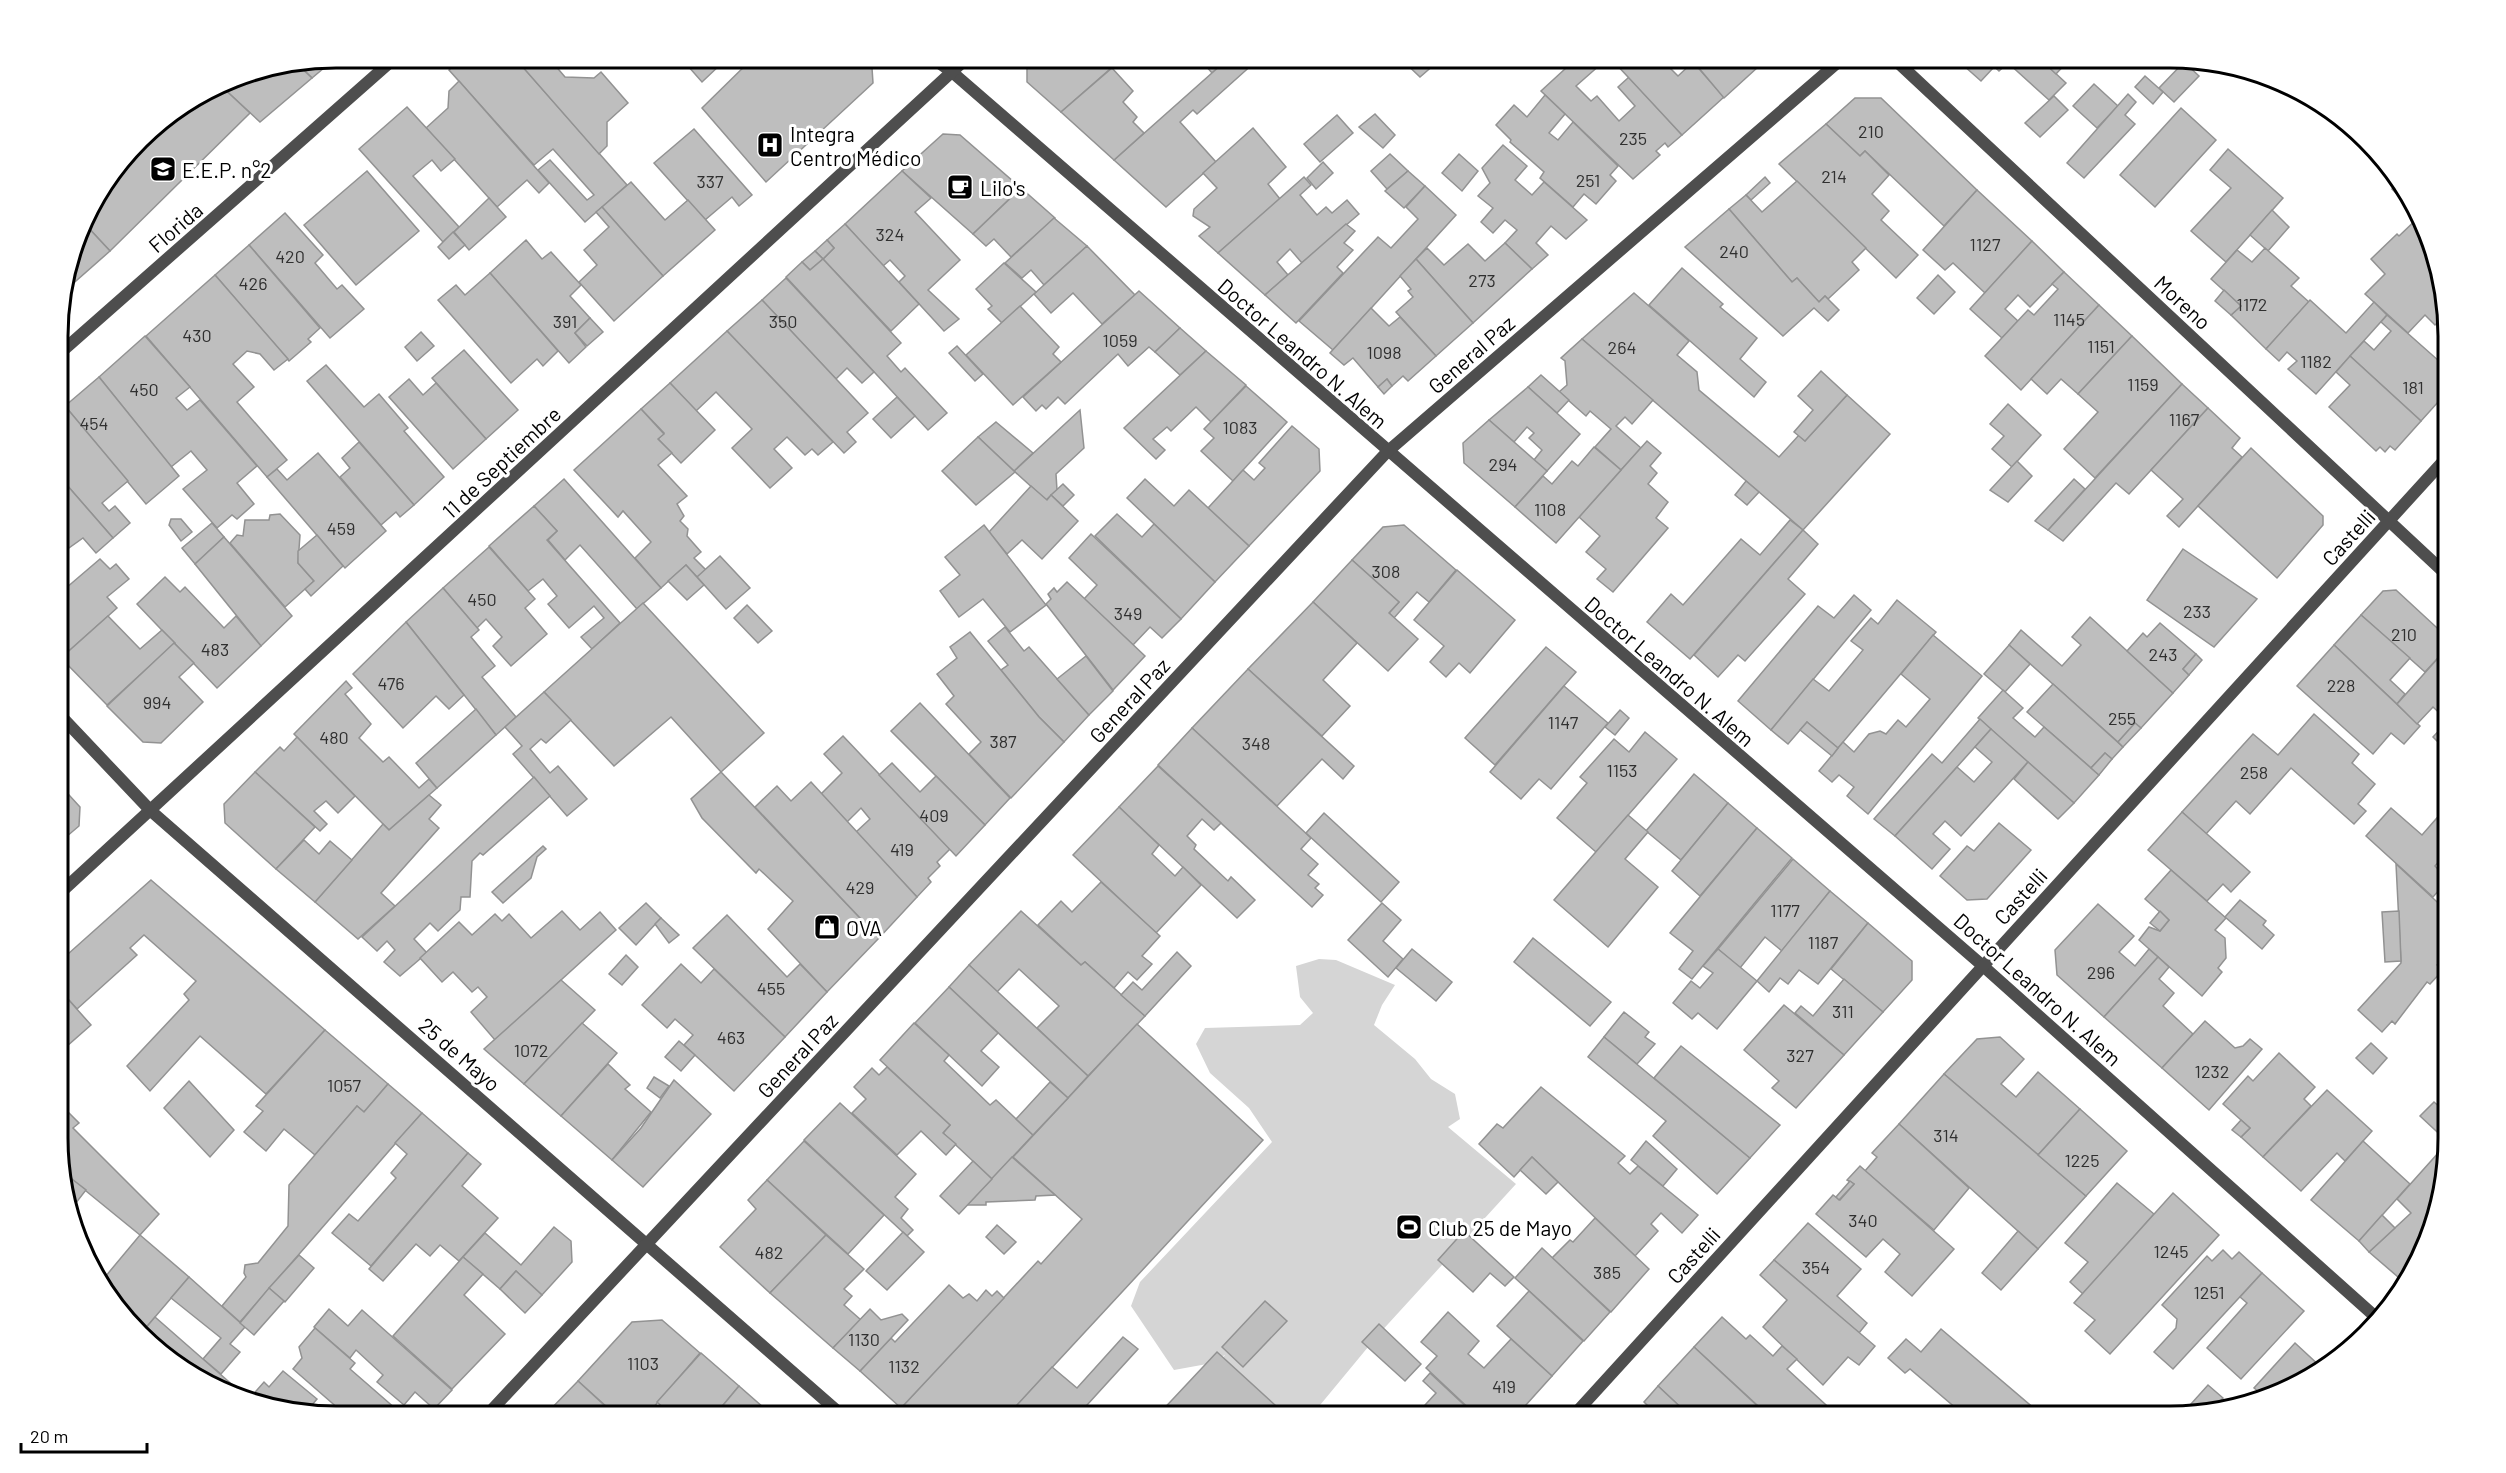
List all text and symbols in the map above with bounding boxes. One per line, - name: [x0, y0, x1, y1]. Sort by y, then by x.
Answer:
- house number: 210: [1858, 120, 1884, 142]
- place label: Integra Centro Médico: [790, 121, 921, 170]
- house number: 235: [1619, 127, 1647, 149]
- hospital icon: Integra Centro Médico: [755, 130, 785, 160]
- school or university icon: E.E.P. n°2: [148, 154, 178, 184]
- place label: E.E.P. n°2: [182, 157, 271, 182]
- house number: 214: [1821, 165, 1847, 187]
- house number: 251: [1576, 169, 1600, 191]
- house number: 337: [696, 170, 724, 192]
- cafe icon: Lilo's: [945, 172, 975, 202]
- place label: Lilo's: [980, 175, 1026, 200]
- street label: Florida: [143, 197, 207, 257]
- house number: 324: [876, 223, 904, 245]
- house number: 1127: [1970, 233, 2001, 255]
- house number: 240: [1719, 240, 1749, 262]
- house number: 420: [275, 245, 305, 267]
- house number: 273: [1468, 269, 1496, 291]
- street label: Moreno: [2150, 270, 2216, 334]
- house number: 426: [239, 272, 267, 294]
- street label: Doctor Leandro N. Alem: [1213, 273, 1393, 433]
- house number: 1172: [2237, 293, 2267, 315]
- house number: 1145: [2053, 308, 2085, 330]
- house number: 391: [553, 310, 577, 332]
- house number: 350: [769, 310, 797, 332]
- street label: General Paz: [1423, 310, 1519, 398]
- house number: 430: [182, 324, 212, 346]
- house number: 1059: [1102, 329, 1138, 351]
- house number: 1151: [2087, 335, 2115, 357]
- house number: 264: [1608, 336, 1636, 358]
- house number: 1098: [1366, 341, 1402, 363]
- house number: 1182: [2300, 350, 2332, 372]
- house number: 1159: [2127, 373, 2159, 395]
- house number: 181: [2402, 376, 2424, 398]
- house number: 450: [129, 378, 159, 400]
- street label: 11 de Septiembre: [437, 401, 565, 523]
- house number: 1167: [2169, 408, 2200, 430]
- house number: 454: [79, 412, 109, 434]
- house number: 1083: [1222, 416, 1258, 438]
- house number: 294: [1489, 453, 1517, 475]
- house number: 1108: [1534, 498, 1566, 520]
- street label: Castelli: [2316, 504, 2380, 570]
- house number: 459: [327, 517, 355, 539]
- house number: 308: [1372, 560, 1400, 582]
- house number: 450: [467, 588, 497, 610]
- street label: Doctor Leandro N. Alem: [1580, 591, 1760, 751]
- house number: 233: [2183, 600, 2211, 622]
- house number: 349: [1114, 602, 1142, 624]
- house number: 210: [2391, 623, 2417, 645]
- house number: 483: [201, 638, 229, 660]
- house number: 243: [2149, 643, 2177, 665]
- street label: General Paz: [1084, 653, 1174, 747]
- house number: 476: [377, 672, 405, 694]
- house number: 228: [2327, 674, 2355, 696]
- house number: 994: [143, 691, 171, 713]
- house number: 255: [2108, 707, 2136, 729]
- house number: 1147: [1548, 711, 1579, 733]
- house number: 480: [319, 726, 349, 748]
- house number: 387: [989, 730, 1017, 752]
- house number: 348: [1242, 732, 1270, 754]
- house number: 1153: [1606, 759, 1638, 781]
- house number: 258: [2240, 761, 2268, 783]
- house number: 409: [919, 804, 949, 826]
- house number: 419: [890, 838, 914, 860]
- street label: Castelli: [1988, 863, 2052, 929]
- house number: 429: [846, 876, 874, 898]
- house number: 1177: [1770, 899, 1800, 921]
- street label: Doctor Leandro N. Alem: [1949, 907, 2127, 1071]
- shop icon: OVA: [812, 912, 842, 942]
- place label: OVA: [846, 915, 882, 940]
- house number: 1187: [1808, 931, 1839, 953]
- house number: 296: [2087, 961, 2115, 983]
- house number: 455: [757, 977, 785, 999]
- house number: 311: [1832, 1000, 1854, 1022]
- street label: General Paz: [752, 1008, 842, 1102]
- street label: 25 de Mayo: [414, 1012, 506, 1096]
- house number: 463: [717, 1026, 745, 1048]
- house number: 1072: [514, 1039, 548, 1061]
- house number: 327: [1786, 1044, 1814, 1066]
- house number: 1232: [2195, 1060, 2229, 1082]
- house number: 1057: [327, 1074, 362, 1096]
- house number: 314: [1933, 1124, 1959, 1146]
- house number: 1225: [2065, 1149, 2099, 1171]
- house number: 340: [1848, 1209, 1878, 1231]
- sports icon: Club 25 de Mayo: [1394, 1212, 1424, 1242]
- place label: Club 25 de Mayo: [1428, 1215, 1572, 1240]
- street label: Castelli: [1661, 1222, 1725, 1288]
- house number: 1245: [2153, 1240, 2189, 1262]
- house number: 482: [755, 1241, 783, 1263]
- house number: 354: [1802, 1256, 1830, 1278]
- house number: 385: [1593, 1261, 1621, 1283]
- house number: 1251: [2194, 1281, 2225, 1303]
- house number: 1130: [848, 1328, 880, 1350]
- house number: 1103: [627, 1352, 659, 1374]
- house number: 1132: [888, 1355, 920, 1377]
- house number: 419: [1492, 1375, 1516, 1397]
- scale bar: [21, 1416, 147, 1454]
- text: 20 m: [30, 1425, 68, 1447]

